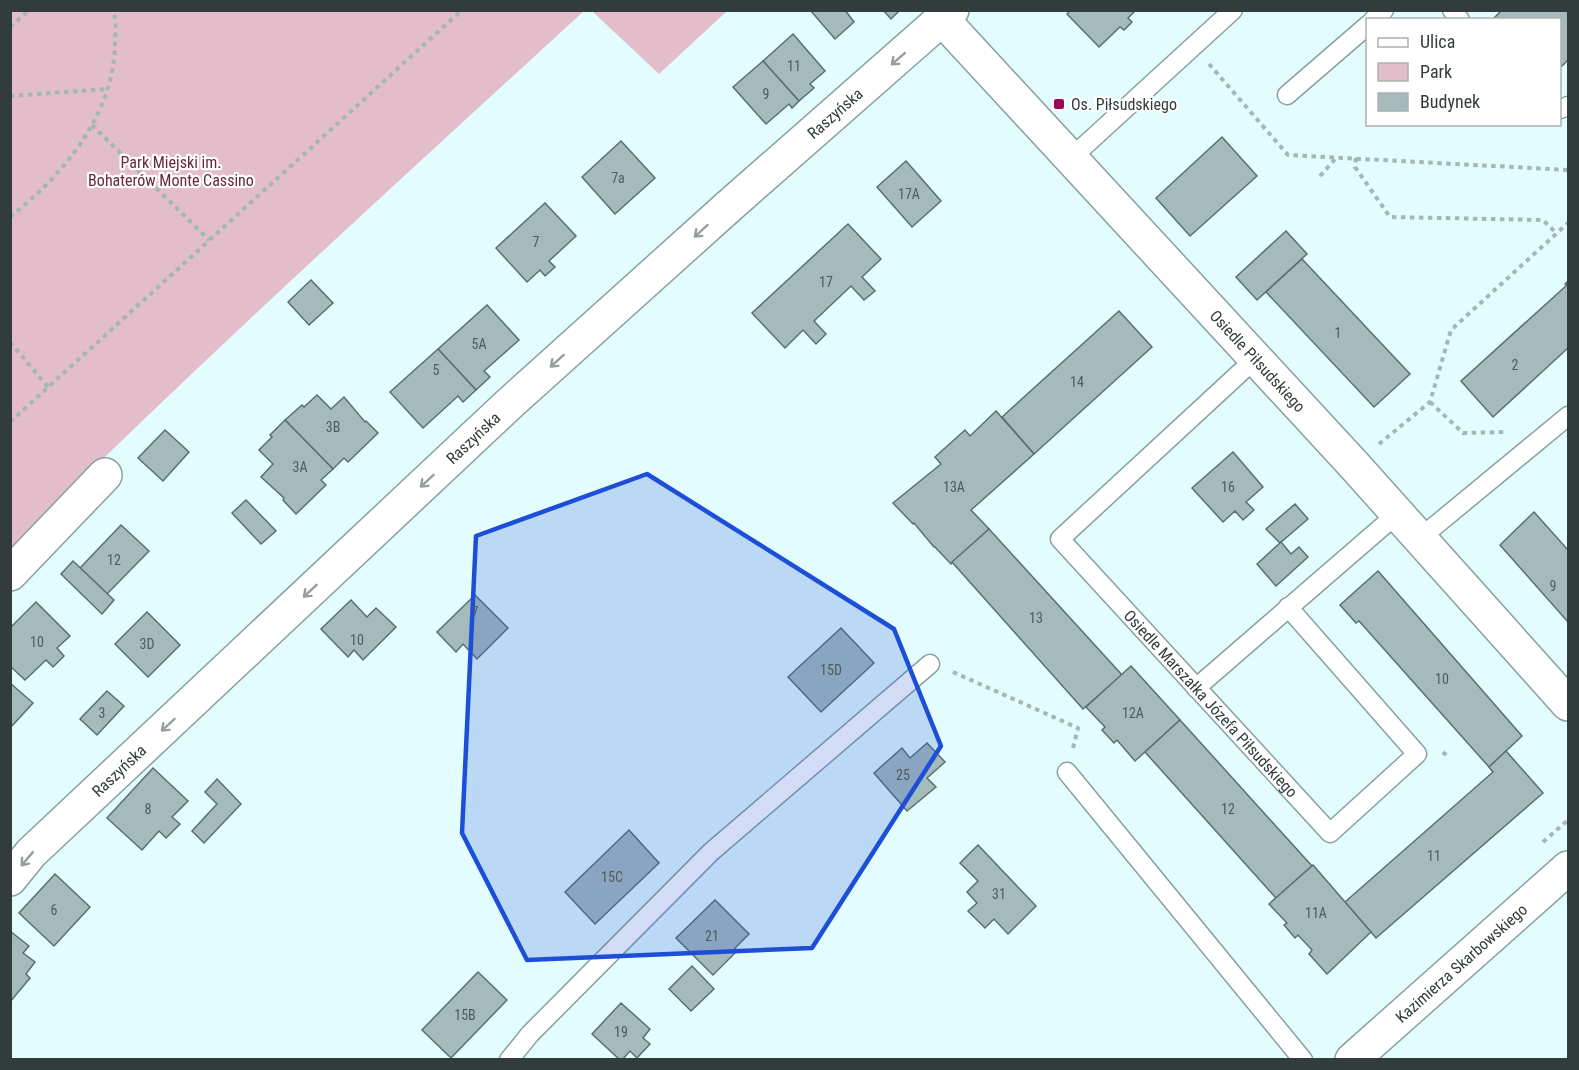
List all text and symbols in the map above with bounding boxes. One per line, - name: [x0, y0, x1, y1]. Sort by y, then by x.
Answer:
- legend: [1366, 18, 1561, 126]
- text: Ulica: [1420, 31, 1455, 52]
- one-way arrow: [891, 52, 906, 66]
- house number: 11: [787, 58, 801, 74]
- text: Park: [1420, 61, 1452, 82]
- street label: Raszyńska: [804, 84, 867, 143]
- house number: 9: [763, 86, 769, 102]
- text: Budynek: [1420, 91, 1480, 112]
- place label: Os. Piłsudskiego: [1071, 95, 1177, 114]
- marker: Os. Piłsudskiego: [1052, 97, 1066, 111]
- park label: Park Miejski im. Bohaterów Monte Cassino: [88, 153, 254, 190]
- house number: 7a: [611, 170, 625, 186]
- house number: 17A: [898, 186, 920, 202]
- one-way arrow: [694, 224, 709, 238]
- house number: 7: [533, 234, 540, 250]
- house number: 17: [819, 274, 833, 290]
- street label: Osiedle Piłsudskiego: [1206, 306, 1309, 416]
- house number: 1: [1335, 325, 1341, 341]
- house number: 5A: [472, 336, 486, 352]
- one-way arrow: [549, 354, 564, 368]
- house number: 2: [1512, 357, 1519, 373]
- house number: 5: [433, 362, 440, 378]
- house number: 14: [1070, 374, 1084, 390]
- street label: Raszyńska: [443, 408, 504, 468]
- house number: 3B: [326, 419, 340, 435]
- house number: 3A: [293, 459, 307, 475]
- one-way arrow: [420, 474, 435, 488]
- house number: 13A: [943, 479, 965, 495]
- house number: 16: [1221, 479, 1235, 495]
- house number: 12: [107, 552, 121, 568]
- house number: 9: [1550, 578, 1556, 594]
- one-way arrow: [303, 584, 318, 598]
- house number: 7: [472, 604, 479, 620]
- street label: Osiedle Marszałka Józefa Piłsudskiego: [1120, 606, 1301, 801]
- house number: 13: [1029, 610, 1043, 626]
- house number: 10: [350, 632, 364, 648]
- house number: 10: [30, 634, 44, 650]
- house number: 3D: [140, 636, 154, 652]
- house number: 15D: [820, 662, 842, 678]
- house number: 10: [1435, 671, 1449, 687]
- house number: 3: [99, 705, 105, 721]
- house number: 12A: [1122, 705, 1144, 721]
- one-way arrow: [160, 717, 175, 732]
- street label: Raszyńska: [88, 741, 150, 801]
- house number: 25: [896, 767, 910, 783]
- house number: 8: [145, 801, 152, 817]
- house number: 12: [1221, 801, 1235, 817]
- house number: 11: [1427, 848, 1441, 864]
- one-way arrow: [20, 851, 33, 867]
- house number: 15C: [601, 869, 623, 885]
- house number: 31: [992, 886, 1006, 902]
- street label: Kazimierza Skarbowskiego: [1392, 900, 1531, 1027]
- house number: 6: [51, 902, 58, 918]
- house number: 11A: [1305, 905, 1327, 921]
- house number: 21: [705, 928, 719, 944]
- house number: 15B: [454, 1007, 476, 1023]
- house number: 19: [614, 1024, 628, 1040]

